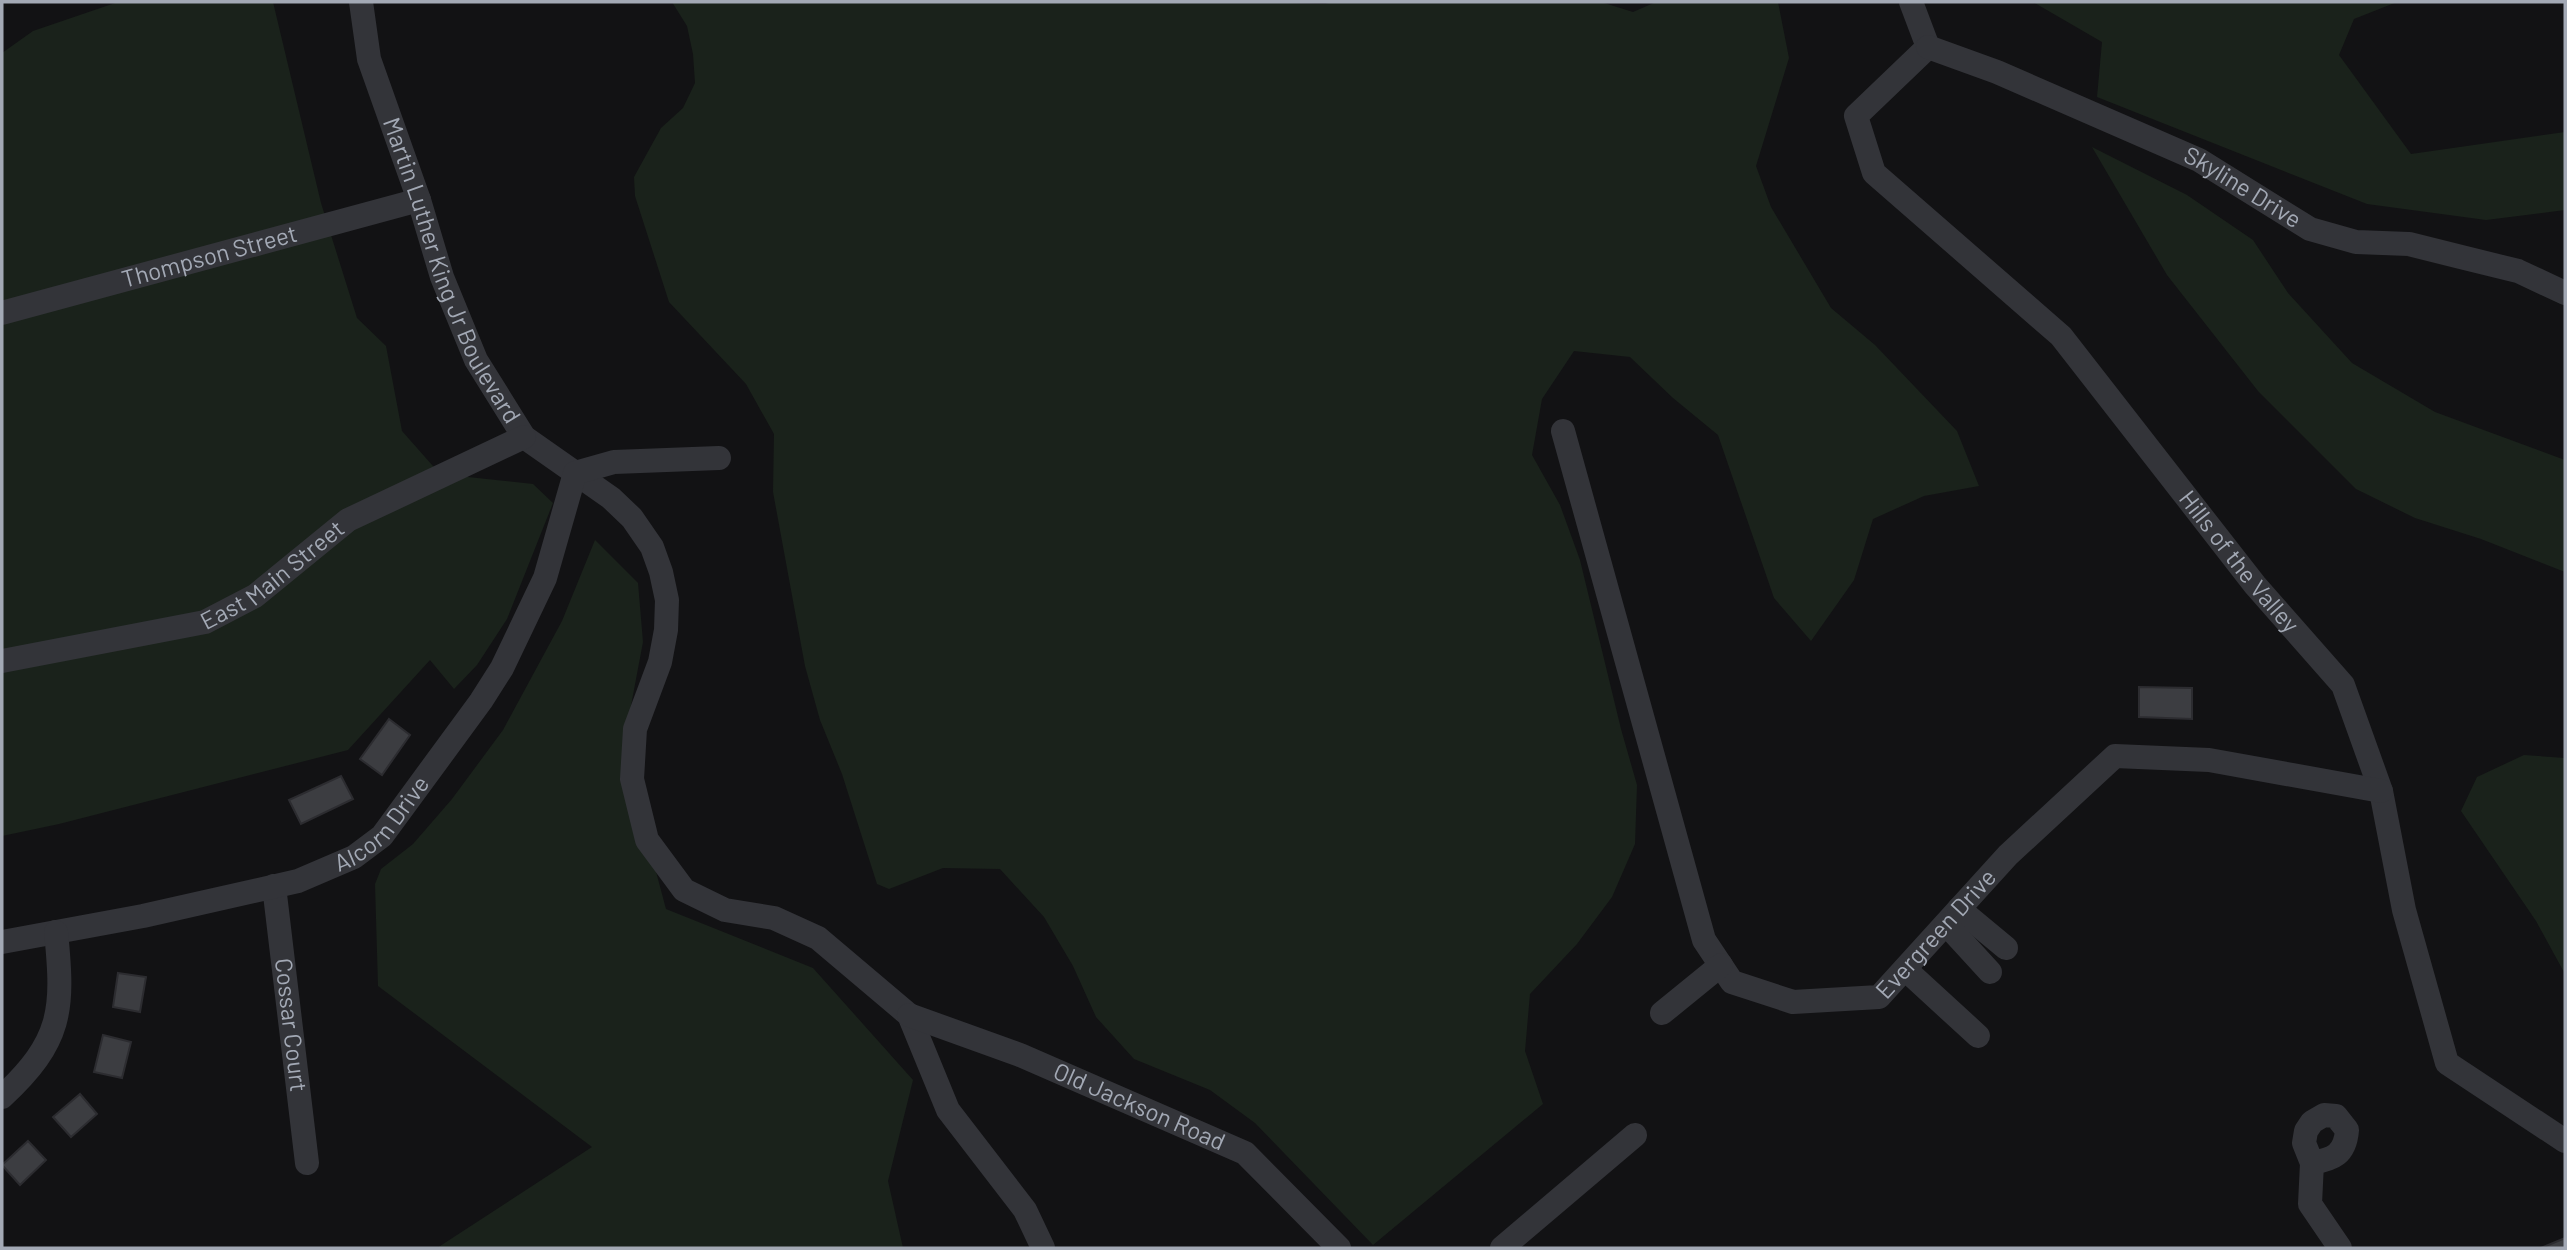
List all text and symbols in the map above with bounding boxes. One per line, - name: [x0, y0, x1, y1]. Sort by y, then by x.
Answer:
- street label: Martin Luther King Jr Boulevard: [378, 113, 528, 428]
- street label: Skyline Drive: [2180, 139, 2307, 233]
- street label: Thompson Street: [118, 218, 300, 293]
- street label: Hills of the Valley: [2174, 484, 2306, 638]
- street label: East Main Street: [195, 513, 349, 635]
- street label: Alcorn Drive: [329, 770, 434, 877]
- street label: Evergreen Drive: [1869, 862, 2001, 1004]
- street label: Cossar Court: [270, 956, 314, 1093]
- street label: Old Jackson Road: [1049, 1055, 1230, 1156]

